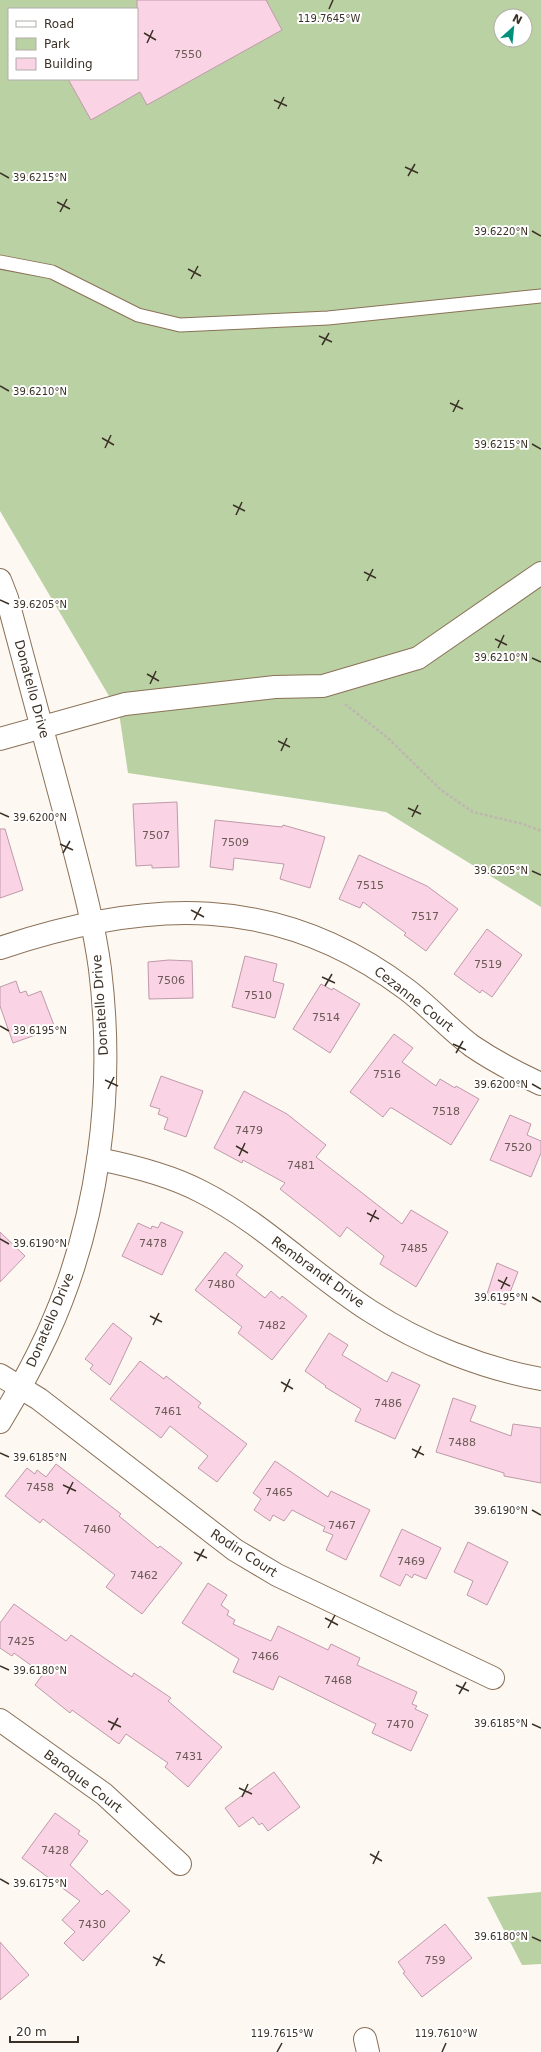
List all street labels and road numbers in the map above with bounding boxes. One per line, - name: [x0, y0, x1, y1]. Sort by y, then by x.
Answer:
- street label: Donatello Drive: [12, 638, 52, 740]
- street label: Donatello Drive: [89, 954, 111, 1056]
- street label: Cezanne Court: [371, 963, 457, 1035]
- street label: Rembrandt Drive: [269, 1233, 367, 1311]
- street label: Donatello Drive: [23, 1270, 77, 1370]
- street label: Rodin Court: [208, 1526, 280, 1580]
- street label: Baroque Court: [41, 1747, 125, 1815]

